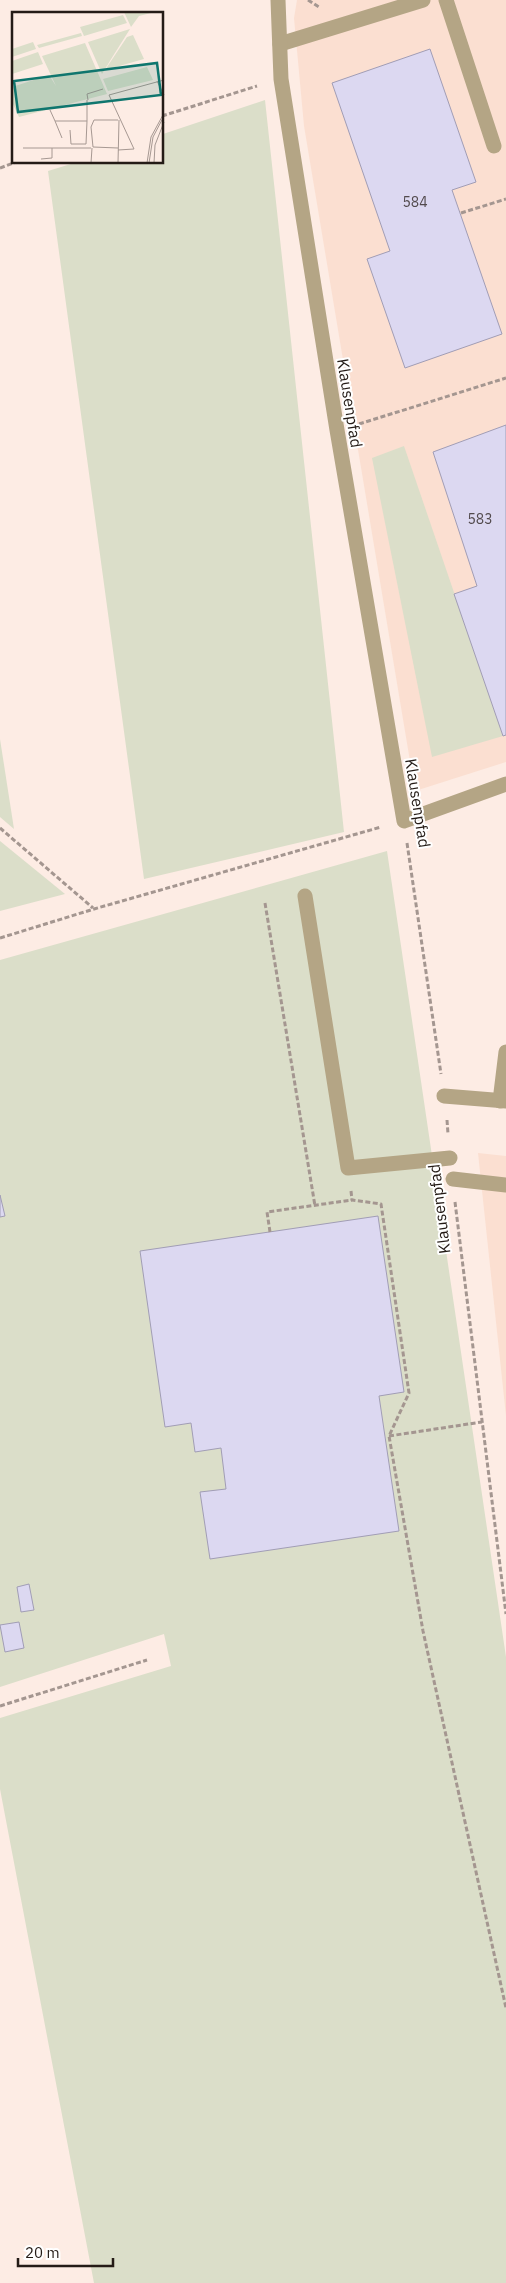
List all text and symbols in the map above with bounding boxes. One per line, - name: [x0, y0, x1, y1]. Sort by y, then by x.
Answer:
- inset map: [12, 12, 164, 164]
- house number: 584: [402, 193, 428, 211]
- street label: Klausenpfad: [333, 357, 367, 449]
- house number: 583: [467, 510, 493, 528]
- street label: Klausenpfad: [401, 757, 435, 849]
- street label: Klausenpfad: [424, 1163, 454, 1255]
- scale bar: [18, 2236, 112, 2268]
- text: 20 m: [25, 2243, 60, 2262]

